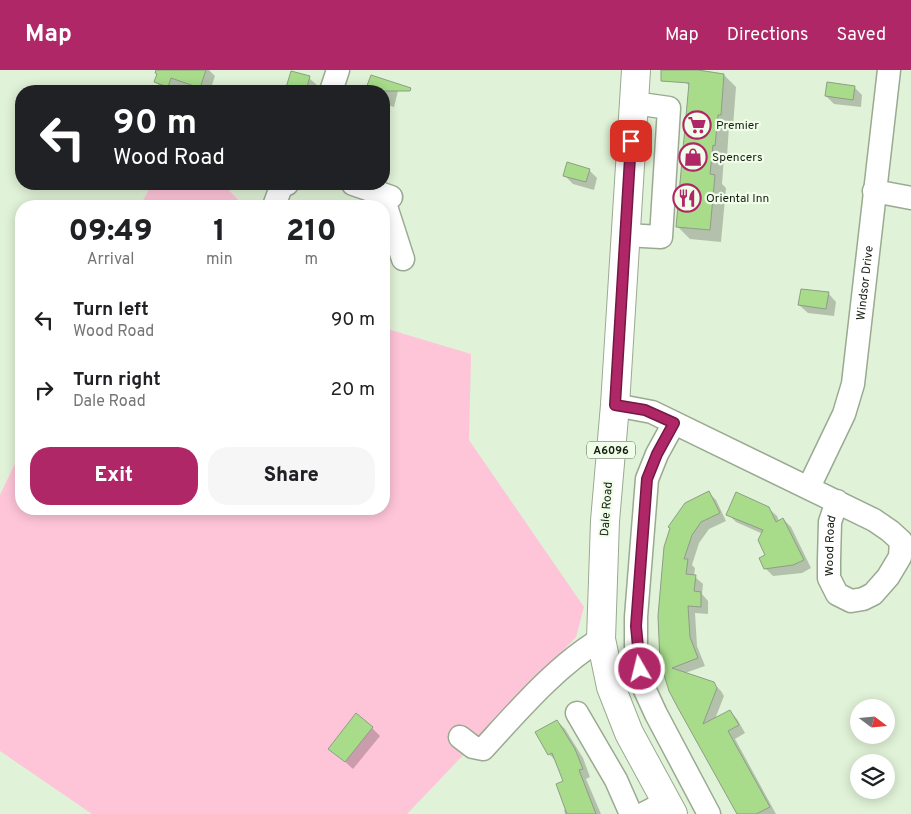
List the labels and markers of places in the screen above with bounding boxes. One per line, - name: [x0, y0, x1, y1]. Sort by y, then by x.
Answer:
- supermarket icon: Premier: [682, 110, 712, 140]
- place label: Premier: [716, 118, 759, 134]
- pin: [610, 120, 652, 162]
- shop icon: Spencers: [678, 142, 708, 172]
- place label: Spencers: [712, 150, 763, 166]
- restaurant icon: Oriental Inn: [672, 183, 702, 213]
- place label: Oriental Inn: [706, 191, 769, 207]

